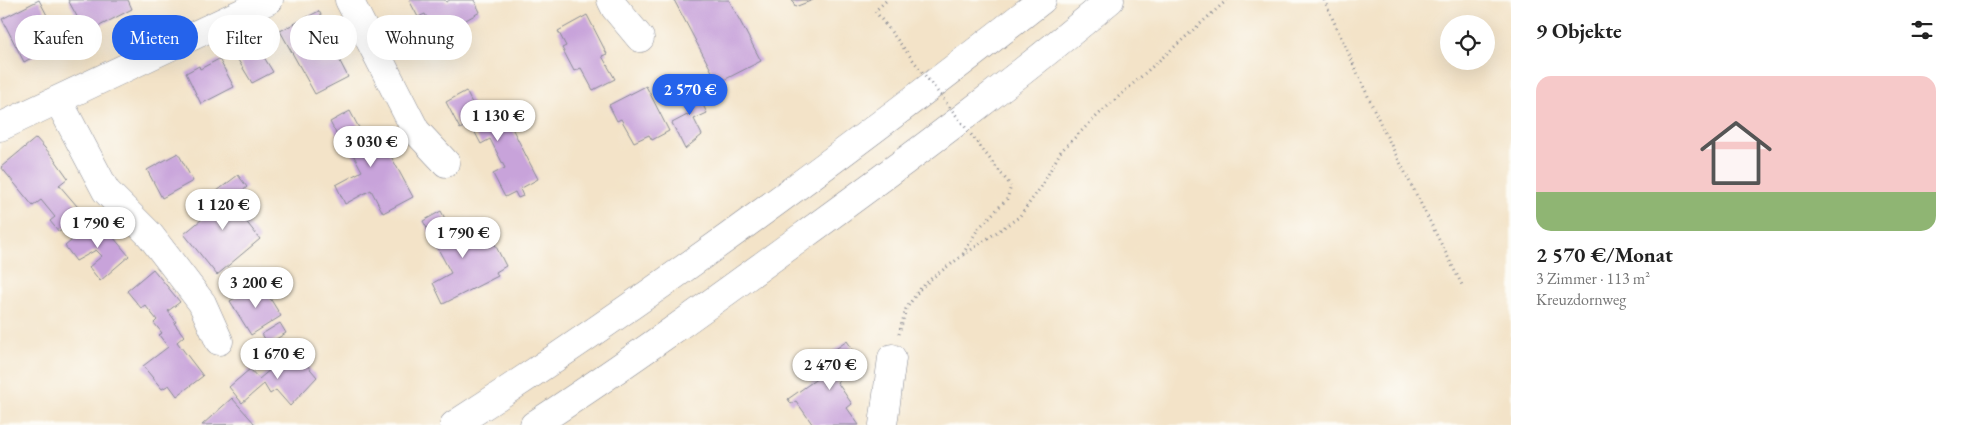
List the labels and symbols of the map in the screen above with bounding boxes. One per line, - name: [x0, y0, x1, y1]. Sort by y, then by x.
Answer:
- pin: 2 570 €: [644, 74, 736, 116]
- pin: 1 130 €: [452, 100, 544, 142]
- pin: 3 030 €: [325, 126, 417, 168]
- pin: 1 120 €: [177, 188, 269, 231]
- pin: 1 790 €: [52, 206, 144, 249]
- pin: 1 790 €: [417, 216, 509, 259]
- pin: 3 200 €: [210, 266, 302, 309]
- pin: 1 670 €: [232, 338, 324, 380]
- pin: 2 470 €: [784, 348, 876, 391]

